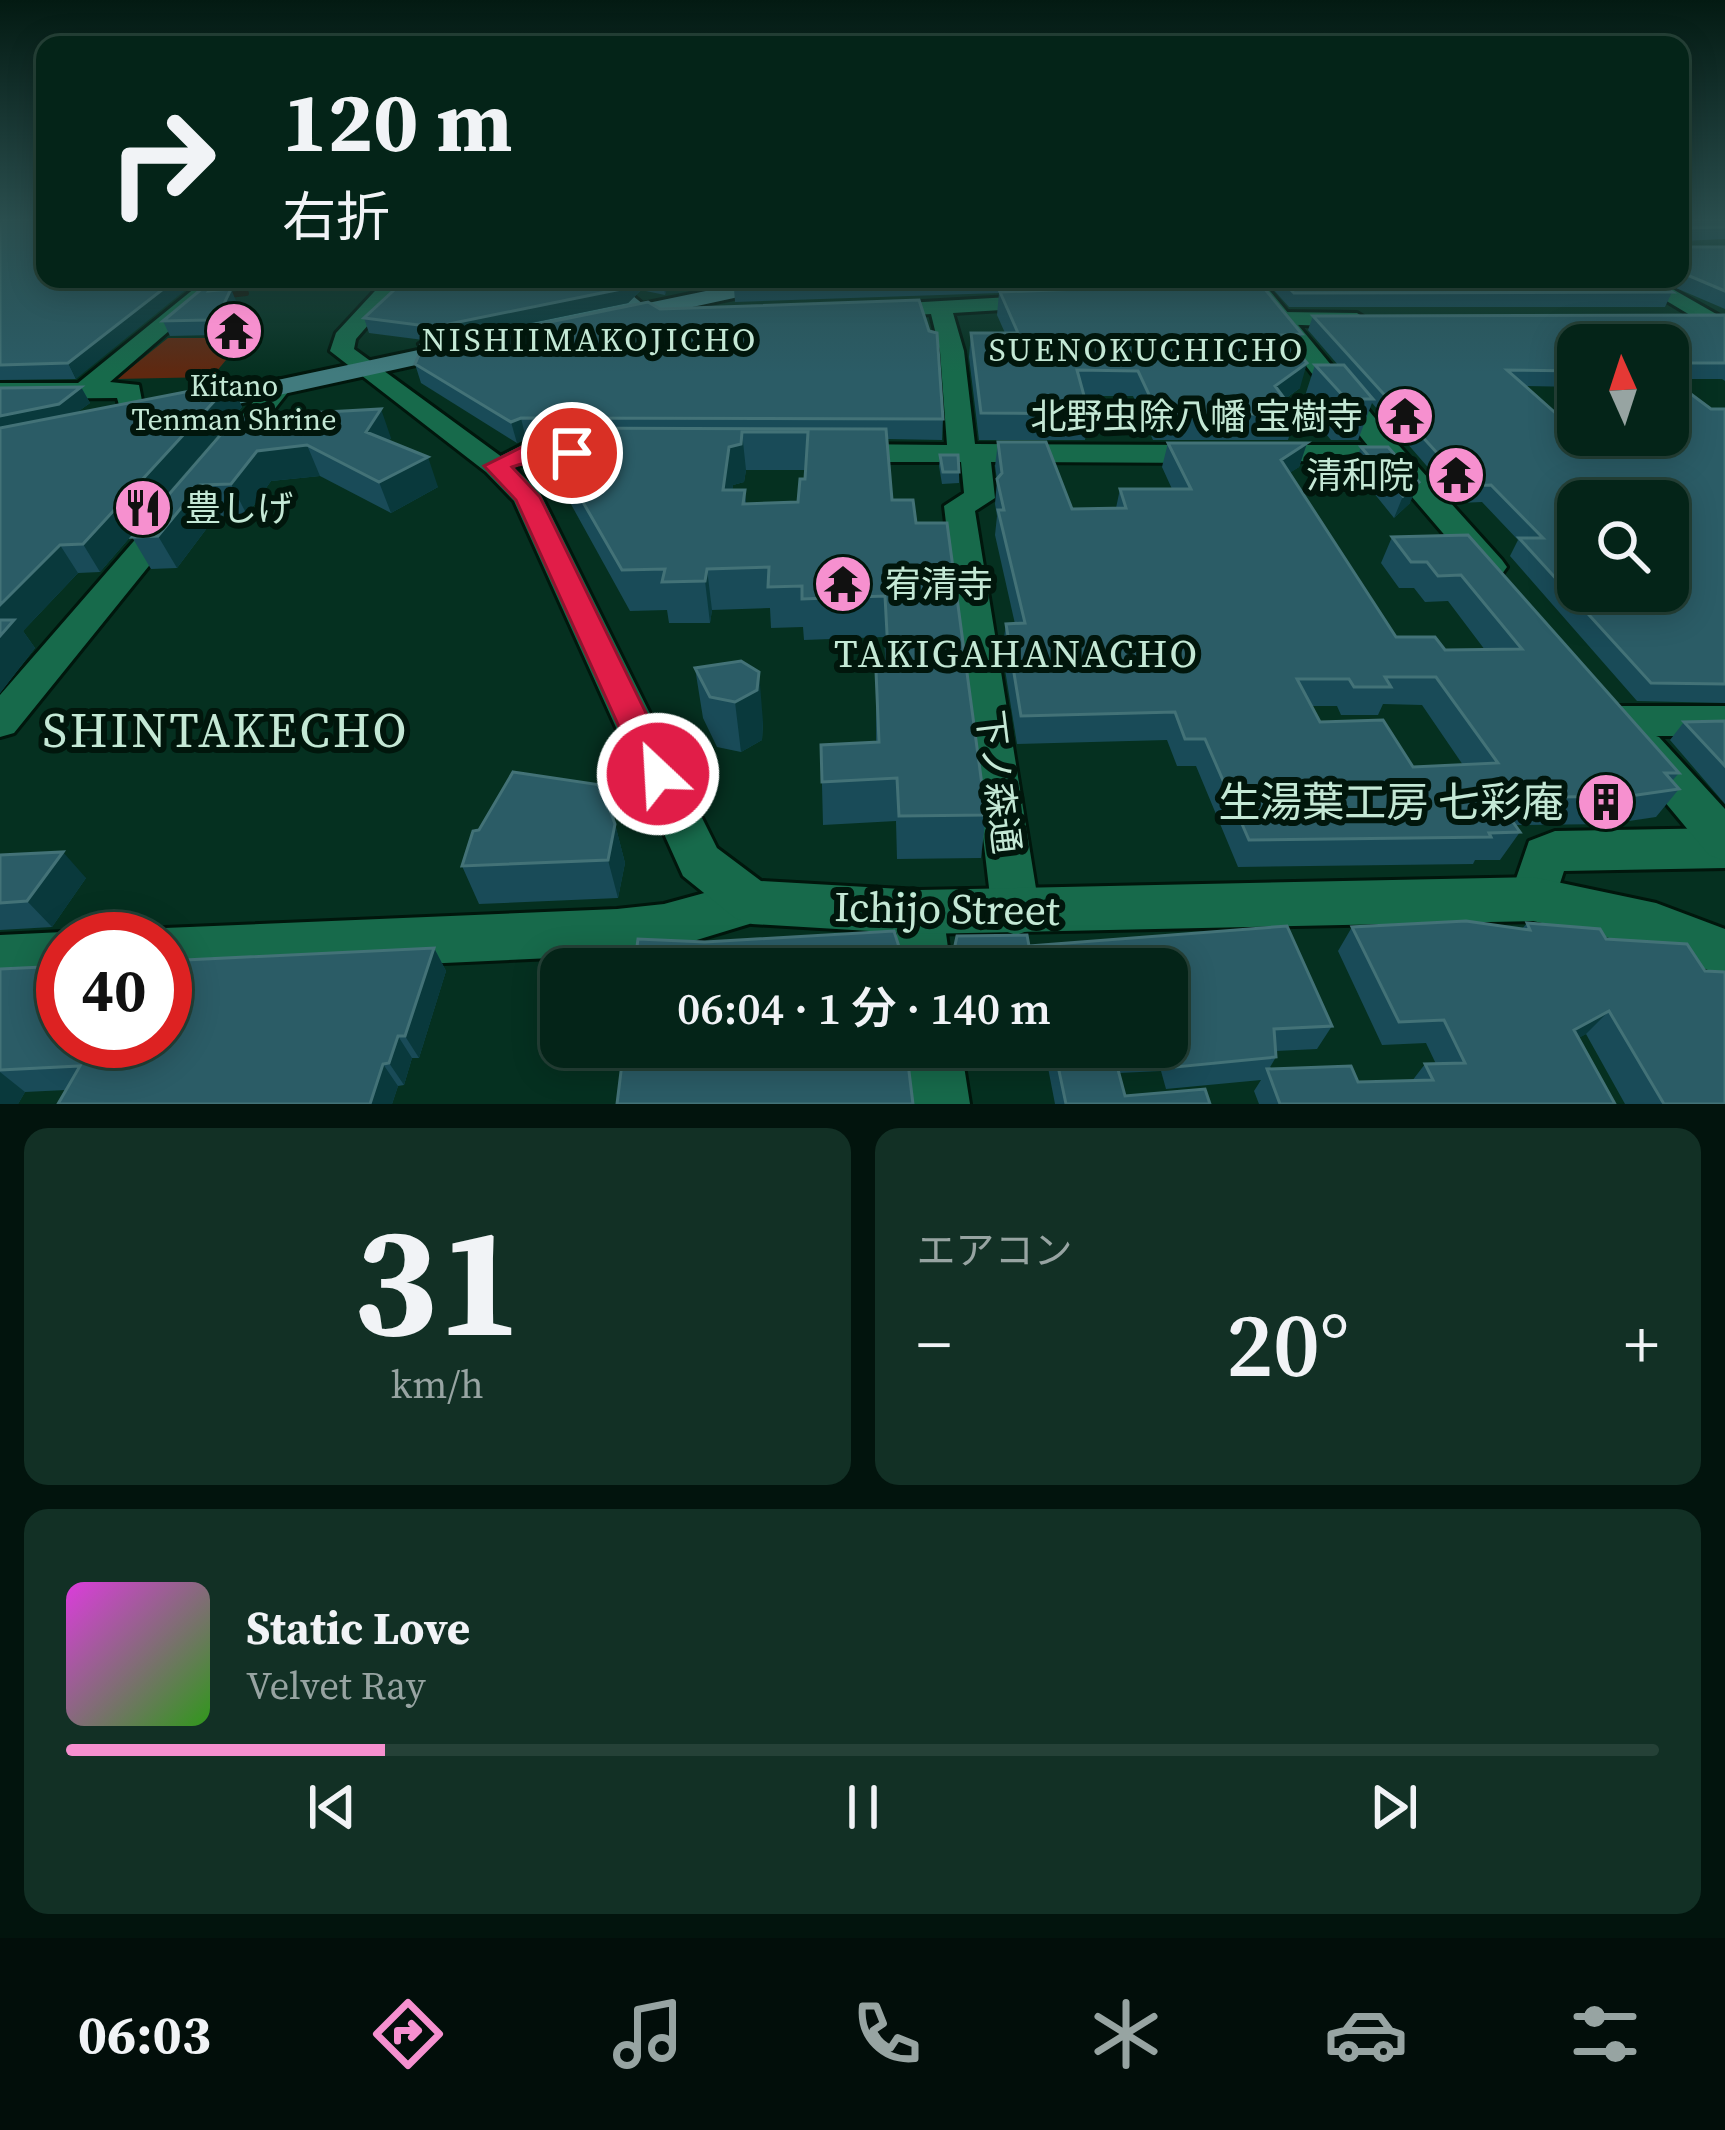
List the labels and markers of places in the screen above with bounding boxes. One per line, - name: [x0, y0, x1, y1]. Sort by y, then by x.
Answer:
- temple icon: Kitano Tenman Shrine: [203, 300, 265, 362]
- place label: Kitano Tenman Shrine: [131, 365, 337, 440]
- temple icon: 北野虫除八幡 宝樹寺: [1374, 385, 1436, 447]
- place label: 北野虫除八幡 宝樹寺: [1031, 392, 1363, 441]
- pin: [521, 402, 623, 504]
- temple icon: 清和院: [1425, 444, 1487, 506]
- place label: 清和院: [1306, 451, 1414, 500]
- restaurant icon: 豊しげ: [112, 477, 174, 539]
- place label: 豊しげ: [185, 484, 293, 533]
- temple icon: 宥清寺: [812, 553, 874, 615]
- place label: 宥清寺: [885, 560, 993, 609]
- building icon: 生湯葉工房 七彩庵: [1575, 771, 1637, 833]
- place label: 生湯葉工房 七彩庵: [1218, 773, 1564, 831]

